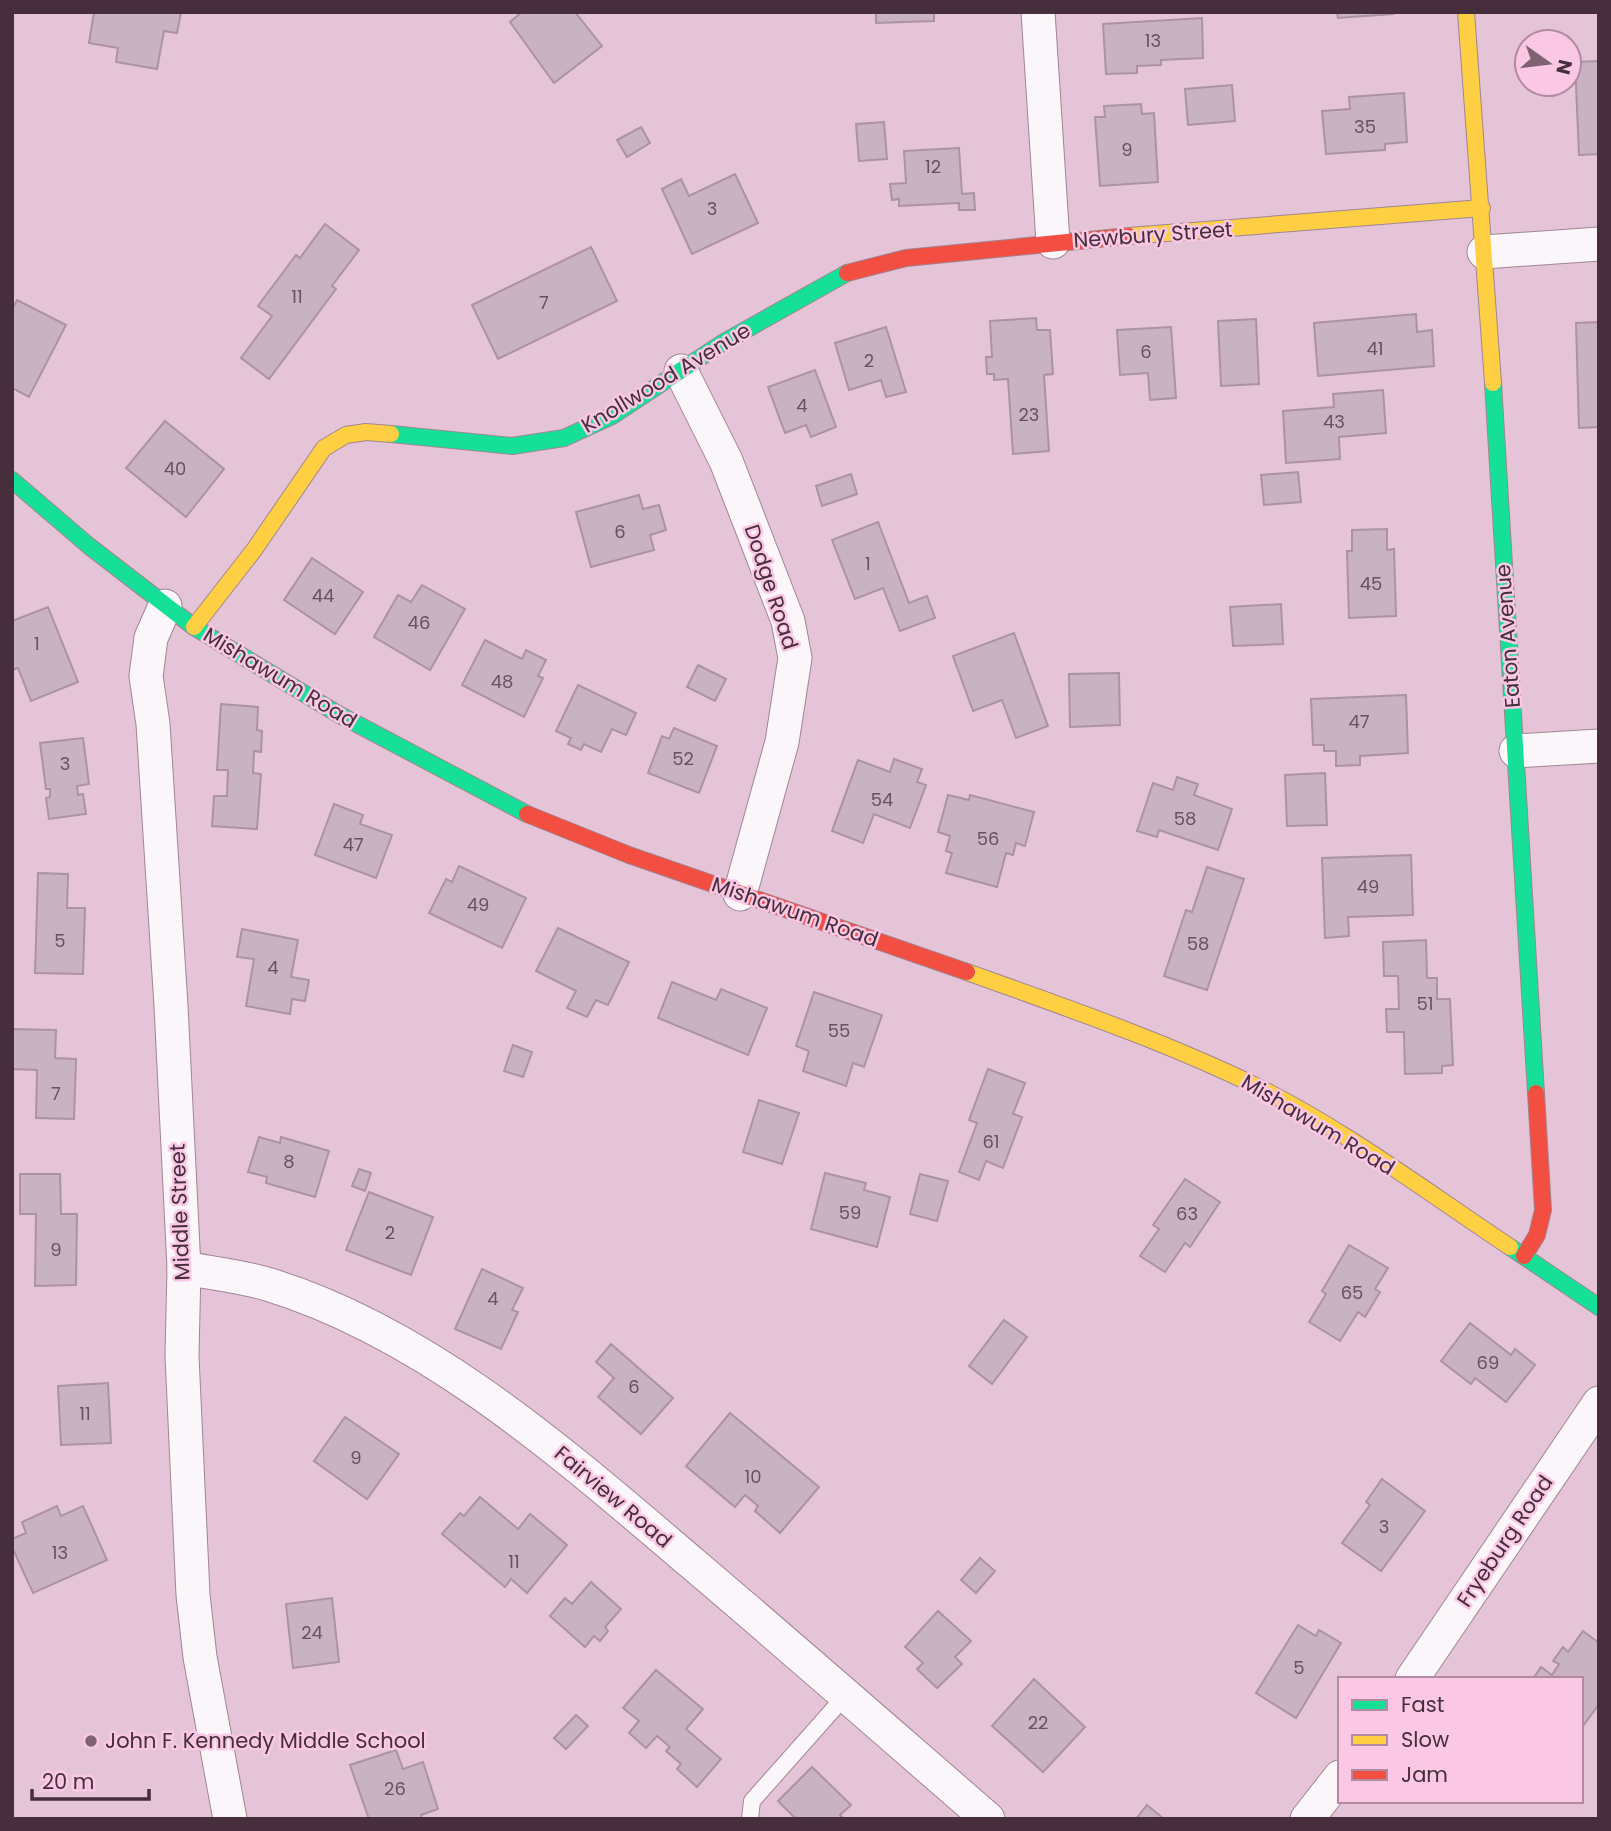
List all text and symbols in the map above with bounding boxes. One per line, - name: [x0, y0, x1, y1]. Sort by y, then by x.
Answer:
- house number: 13: [1145, 28, 1161, 53]
- north arrow: [1513, 28, 1583, 98]
- text: N: [1549, 57, 1579, 77]
- house number: 35: [1354, 114, 1376, 139]
- house number: 9: [1121, 137, 1133, 162]
- house number: 12: [925, 154, 941, 179]
- house number: 3: [707, 196, 717, 221]
- street label: Newbury Street: [1072, 214, 1233, 255]
- house number: 11: [291, 284, 303, 309]
- house number: 7: [539, 290, 549, 315]
- street label: Knollwood Avenue: [576, 316, 756, 440]
- house number: 41: [1366, 336, 1384, 361]
- house number: 6: [1140, 339, 1152, 364]
- house number: 2: [864, 348, 874, 373]
- house number: 4: [796, 393, 808, 418]
- house number: 23: [1019, 402, 1039, 427]
- house number: 43: [1323, 409, 1345, 434]
- house number: 40: [164, 456, 186, 481]
- house number: 6: [614, 519, 626, 544]
- street label: Dodge Road: [738, 521, 805, 653]
- house number: 1: [865, 551, 871, 576]
- street label: Eaton Avenue: [1488, 563, 1527, 709]
- house number: 45: [1360, 571, 1382, 596]
- house number: 44: [312, 583, 334, 608]
- house number: 46: [408, 610, 430, 635]
- street label: Mishawum Road: [198, 620, 362, 735]
- house number: 1: [34, 631, 40, 656]
- house number: 48: [491, 669, 513, 694]
- house number: 47: [1348, 709, 1370, 734]
- house number: 52: [672, 746, 694, 771]
- house number: 3: [60, 751, 70, 776]
- house number: 54: [871, 787, 893, 812]
- house number: 58: [1174, 806, 1196, 831]
- house number: 56: [977, 826, 999, 851]
- house number: 47: [342, 832, 364, 857]
- street label: Mishawum Road: [708, 869, 882, 954]
- house number: 49: [1357, 874, 1379, 899]
- house number: 49: [467, 892, 489, 917]
- house number: 5: [54, 928, 66, 953]
- house number: 58: [1187, 931, 1209, 956]
- house number: 4: [267, 955, 279, 980]
- house number: 51: [1416, 991, 1434, 1016]
- house number: 55: [828, 1018, 850, 1043]
- street label: Mishawum Road: [1236, 1067, 1400, 1182]
- house number: 7: [51, 1081, 61, 1106]
- house number: 61: [982, 1129, 1000, 1154]
- street label: Middle Street: [163, 1143, 196, 1281]
- house number: 8: [283, 1149, 295, 1174]
- house number: 59: [839, 1200, 861, 1225]
- house number: 63: [1176, 1201, 1198, 1226]
- house number: 2: [385, 1220, 395, 1245]
- house number: 9: [50, 1237, 62, 1262]
- house number: 65: [1341, 1280, 1363, 1305]
- house number: 4: [487, 1286, 499, 1311]
- house number: 69: [1477, 1350, 1499, 1375]
- house number: 6: [628, 1374, 640, 1399]
- house number: 11: [79, 1401, 91, 1426]
- street label: Fairview Road: [548, 1439, 678, 1554]
- house number: 9: [350, 1445, 362, 1470]
- house number: 10: [744, 1464, 762, 1489]
- street label: Fryeburg Road: [1450, 1469, 1559, 1612]
- house number: 3: [1379, 1514, 1389, 1539]
- house number: 13: [52, 1540, 68, 1565]
- house number: 11: [508, 1549, 520, 1574]
- house number: 24: [301, 1620, 323, 1645]
- house number: 5: [1293, 1655, 1305, 1680]
- legend: [1338, 1677, 1583, 1803]
- text: Fast: [1401, 1690, 1444, 1719]
- house number: 22: [1028, 1710, 1048, 1735]
- text: Slow: [1401, 1725, 1449, 1754]
- place label: John F. Kennedy Middle School: [105, 1726, 426, 1755]
- marker: John F. Kennedy Middle School: [83, 1733, 99, 1749]
- scale bar: [32, 1758, 149, 1802]
- text: Jam: [1401, 1760, 1448, 1789]
- text: 20 m: [42, 1767, 95, 1796]
- house number: 26: [384, 1776, 406, 1801]

